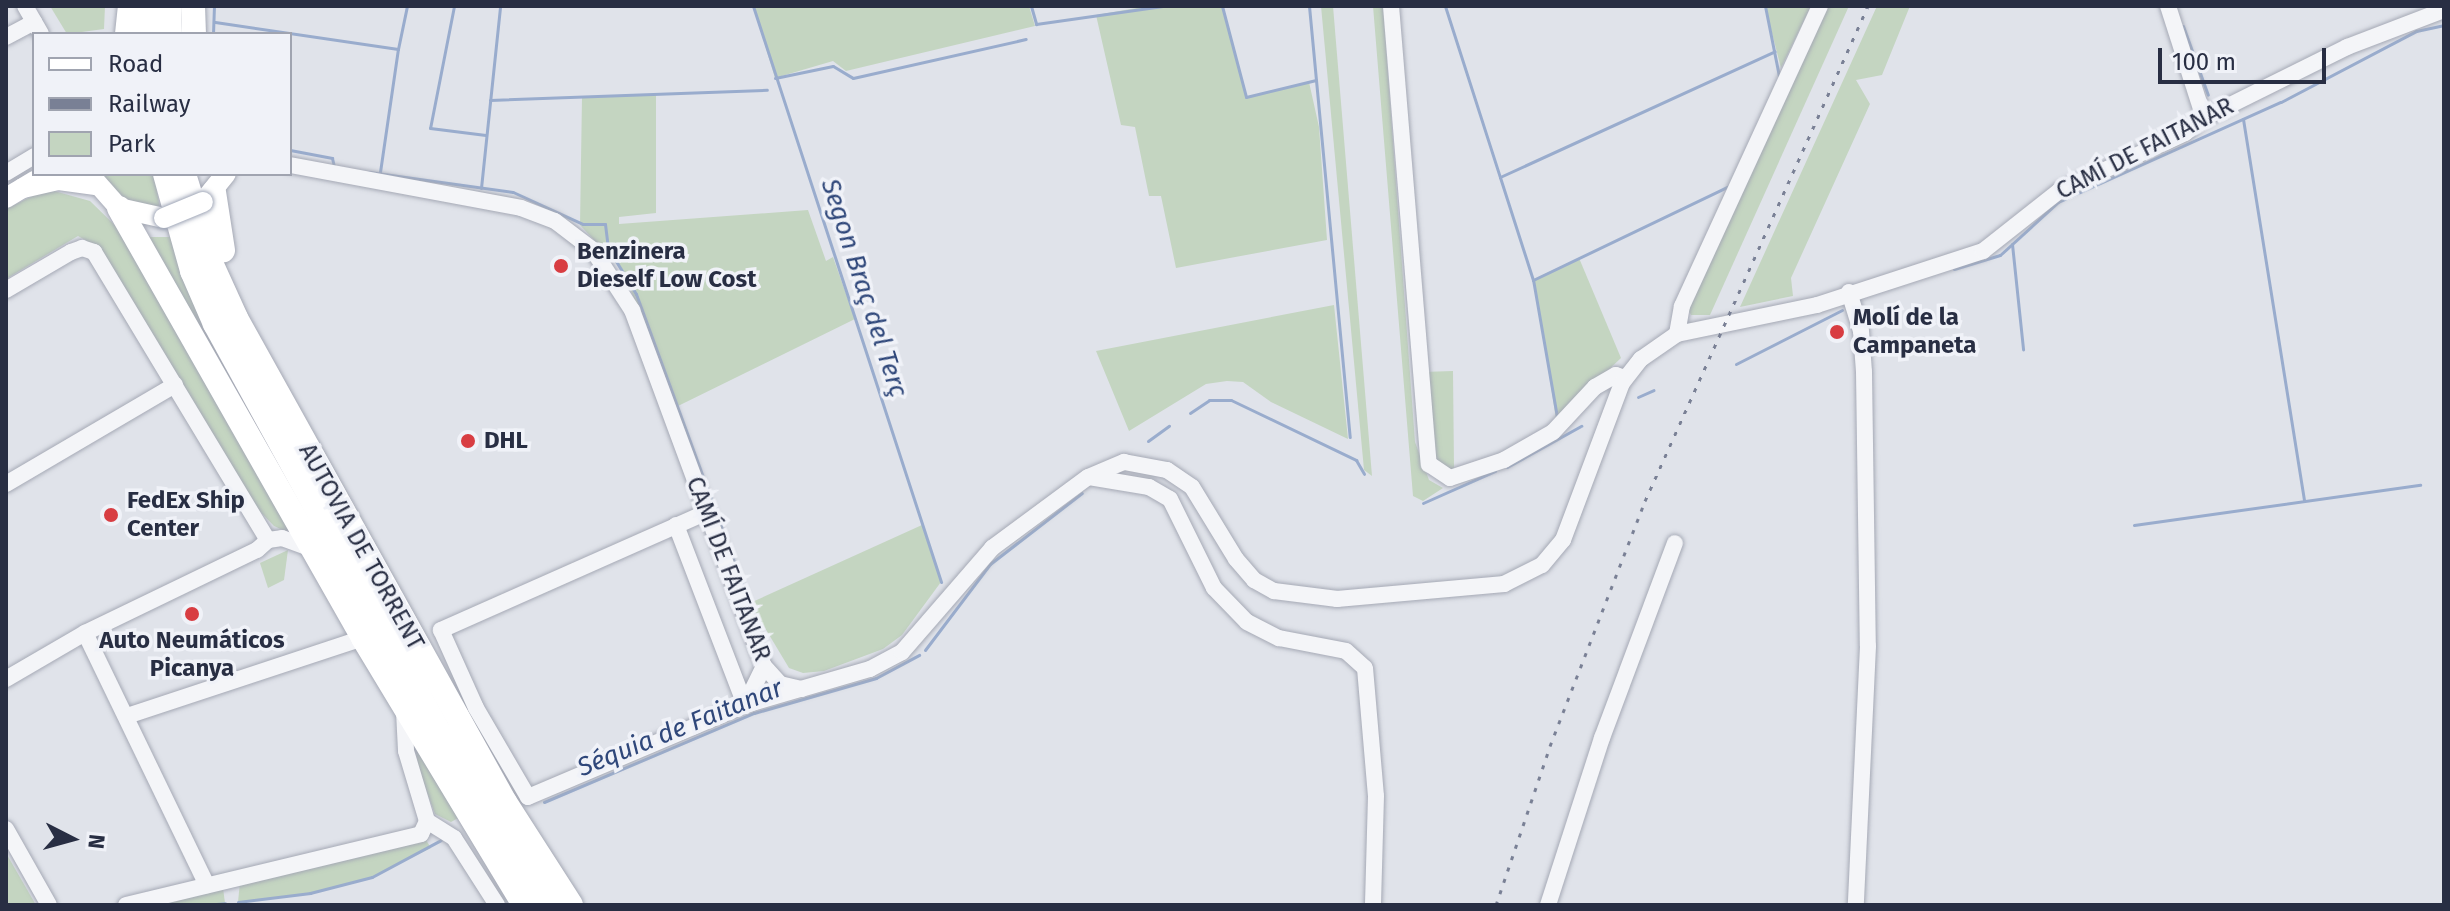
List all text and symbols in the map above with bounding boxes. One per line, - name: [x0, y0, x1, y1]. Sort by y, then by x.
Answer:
- legend: [32, 32, 292, 176]
- scale bar: [2162, 32, 2330, 82]
- text: 100 m: [2172, 48, 2236, 76]
- text: Road: [108, 50, 163, 78]
- text: Railway: [108, 90, 191, 118]
- street label: CAMÍ DE FAITANAR: [2052, 92, 2238, 206]
- text: Park: [108, 130, 155, 158]
- water label: Segon Braç del Terç: [814, 175, 914, 401]
- place label: Benzinera Dieself Low Cost: [577, 238, 756, 294]
- marker: Benzinera Dieself Low Cost: [552, 257, 570, 275]
- place label: Molí de la Campaneta: [1853, 304, 1976, 360]
- marker: Molí de la Campaneta: [1828, 323, 1846, 341]
- place label: DHL: [484, 427, 528, 455]
- marker: DHL: [459, 432, 477, 450]
- street label: AUTOVIA DE TORRENT: [292, 439, 430, 655]
- street label: CAMÍ DE FAITANAR: [680, 473, 776, 665]
- place label: FedEx Ship Center: [127, 487, 245, 543]
- marker: FedEx Ship Center: [102, 506, 120, 524]
- marker: Auto Neumáticos Picanya: [183, 605, 201, 623]
- place label: Auto Neumáticos Picanya: [99, 627, 285, 683]
- water label: Séquia de Faitanar: [573, 673, 787, 783]
- north arrow: [32, 799, 112, 879]
- text: N: [82, 833, 111, 850]

